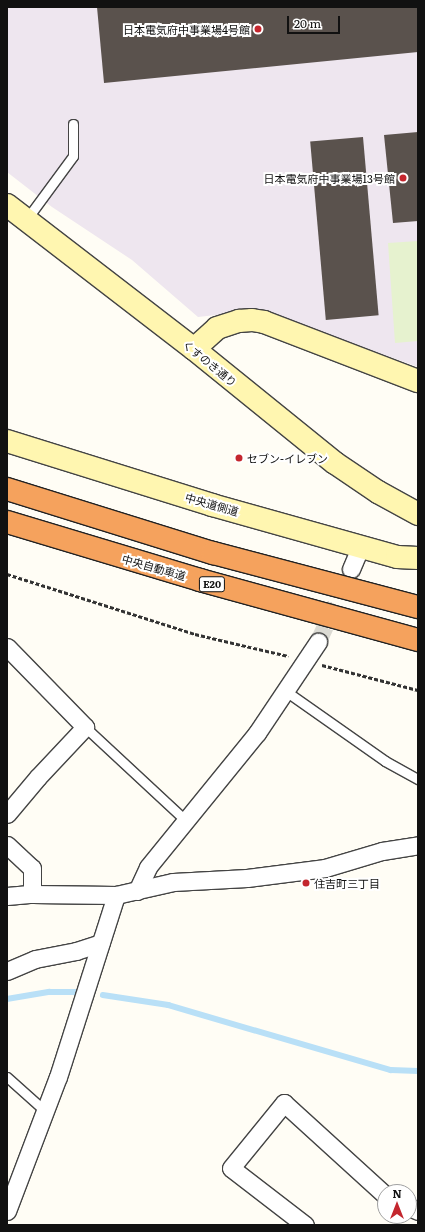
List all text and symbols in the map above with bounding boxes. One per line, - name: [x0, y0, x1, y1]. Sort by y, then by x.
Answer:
- scale bar: [289, 8, 342, 34]
- text: 20 m: [294, 14, 321, 32]
- place label: 日本電気府中事業場4号館: [123, 22, 250, 36]
- marker: 日本電気府中事業場4号館: [253, 24, 263, 34]
- place label: 日本電気府中事業場13号館: [264, 171, 395, 185]
- marker: 日本電気府中事業場13号館: [398, 173, 408, 183]
- street label: くすのき通り: [180, 337, 240, 389]
- place label: セブン-イレブン: [247, 451, 328, 465]
- marker: セブン-イレブン: [234, 453, 244, 463]
- street label: 中央道側道: [184, 490, 240, 518]
- street label: 中央自動車道: [120, 552, 188, 582]
- road number: E20: [198, 576, 226, 592]
- place label: 住吉町三丁目: [314, 876, 380, 890]
- marker: 住吉町三丁目: [301, 878, 311, 888]
- north arrow: [377, 1184, 417, 1224]
- text: N: [392, 1185, 402, 1201]

